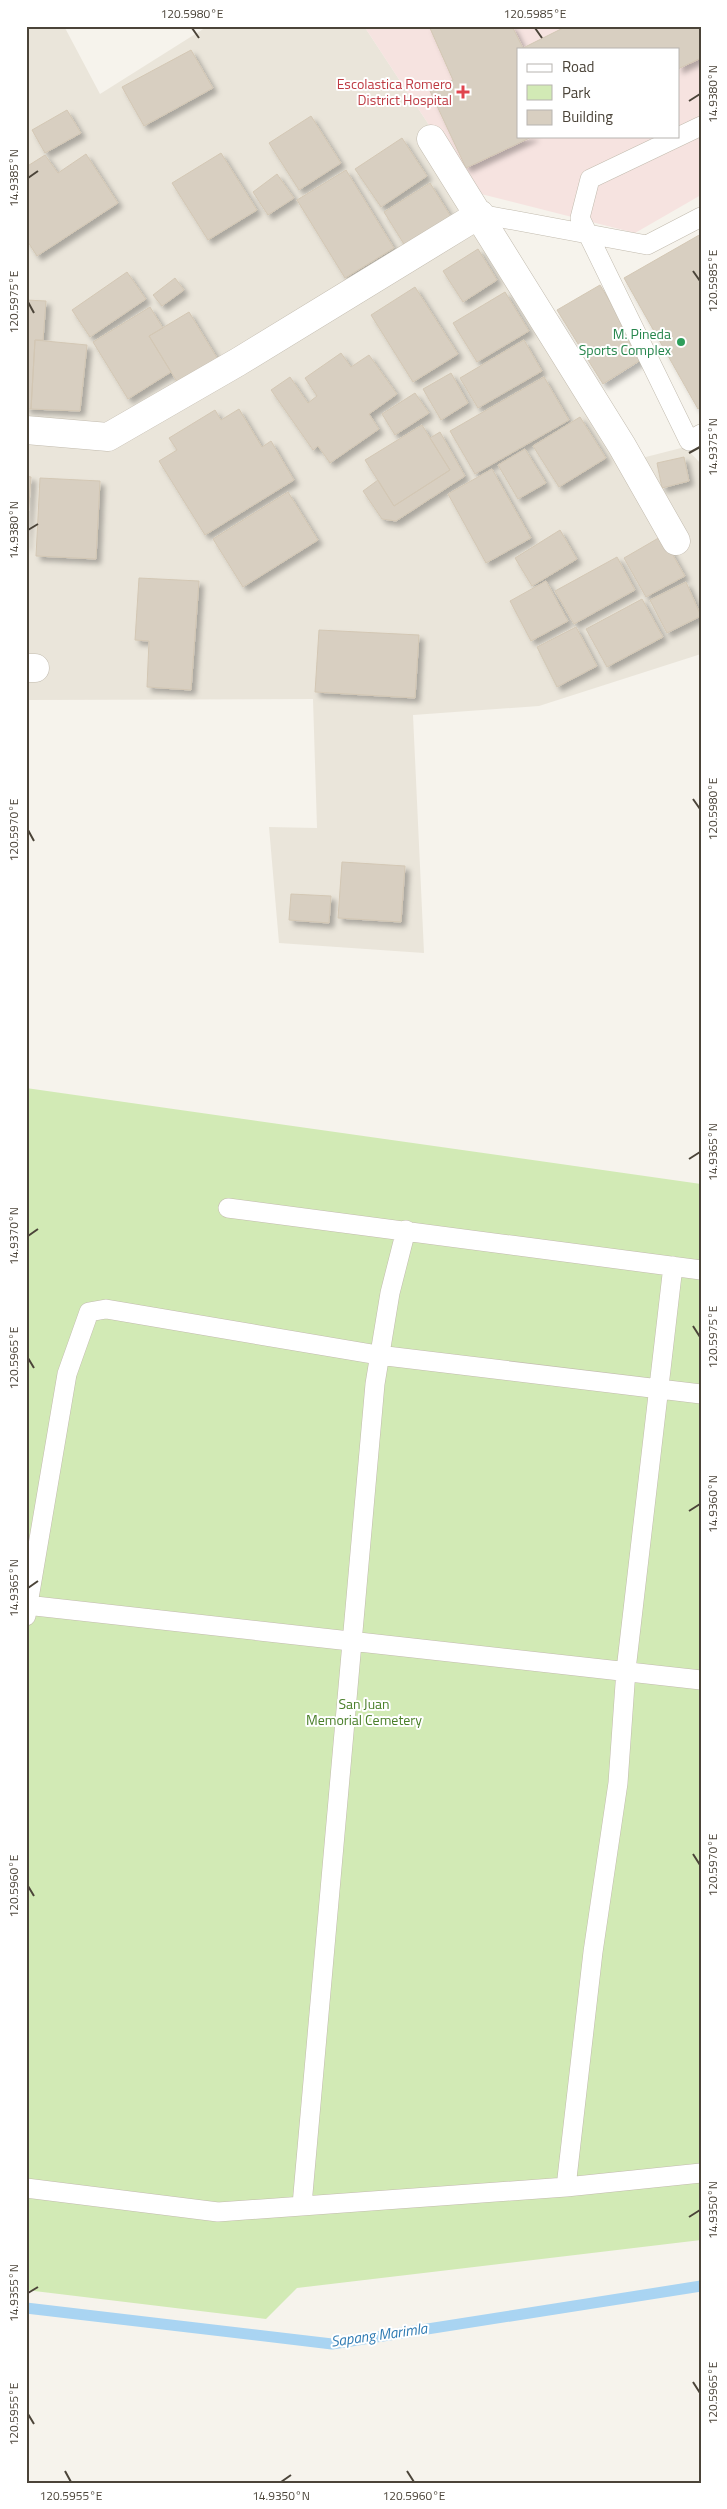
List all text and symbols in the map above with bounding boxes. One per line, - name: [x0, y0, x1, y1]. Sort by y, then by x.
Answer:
- text: 120.5980°E: [161, 4, 224, 23]
- text: 120.5985°E: [504, 4, 567, 23]
- legend: [517, 48, 680, 138]
- text: Road: [562, 55, 594, 78]
- text: 14.9380°N: [703, 65, 722, 123]
- place label: Escolastica Romero District Hospital: [337, 73, 452, 110]
- text: Park: [562, 81, 591, 104]
- marker: Escolastica Romero District Hospital: [456, 85, 470, 99]
- text: Building: [562, 105, 613, 128]
- text: 14.9385°N: [4, 149, 23, 207]
- text: 120.5985°E: [703, 249, 722, 313]
- text: 120.5975°E: [4, 270, 23, 334]
- place label: M. Pineda Sports Complex: [579, 323, 672, 360]
- marker: M. Pineda Sports Complex: [675, 336, 687, 348]
- text: 14.9375°N: [703, 418, 722, 476]
- text: 14.9380°N: [4, 501, 23, 559]
- text: 120.5980°E: [703, 777, 722, 841]
- text: 120.5970°E: [4, 798, 23, 862]
- text: 14.9365°N: [703, 1123, 722, 1181]
- text: 14.9370°N: [4, 1207, 23, 1265]
- text: 120.5975°E: [703, 1305, 722, 1369]
- text: 120.5965°E: [4, 1326, 23, 1390]
- text: 14.9360°N: [703, 1475, 722, 1533]
- text: 14.9365°N: [4, 1559, 23, 1617]
- park label: San Juan Memorial Cemetery: [306, 1693, 422, 1730]
- text: 120.5970°E: [703, 1833, 722, 1897]
- text: 120.5960°E: [4, 1854, 23, 1918]
- text: 14.9350°N: [703, 2181, 722, 2239]
- text: 14.9355°N: [4, 2264, 23, 2322]
- water label: Sapang Marimla: [329, 2316, 430, 2353]
- text: 120.5965°E: [703, 2361, 722, 2425]
- text: 120.5955°E: [4, 2382, 23, 2446]
- text: 120.5955°E: [40, 2486, 103, 2505]
- text: 14.9350°N: [252, 2486, 310, 2505]
- text: 120.5960°E: [383, 2486, 446, 2505]

